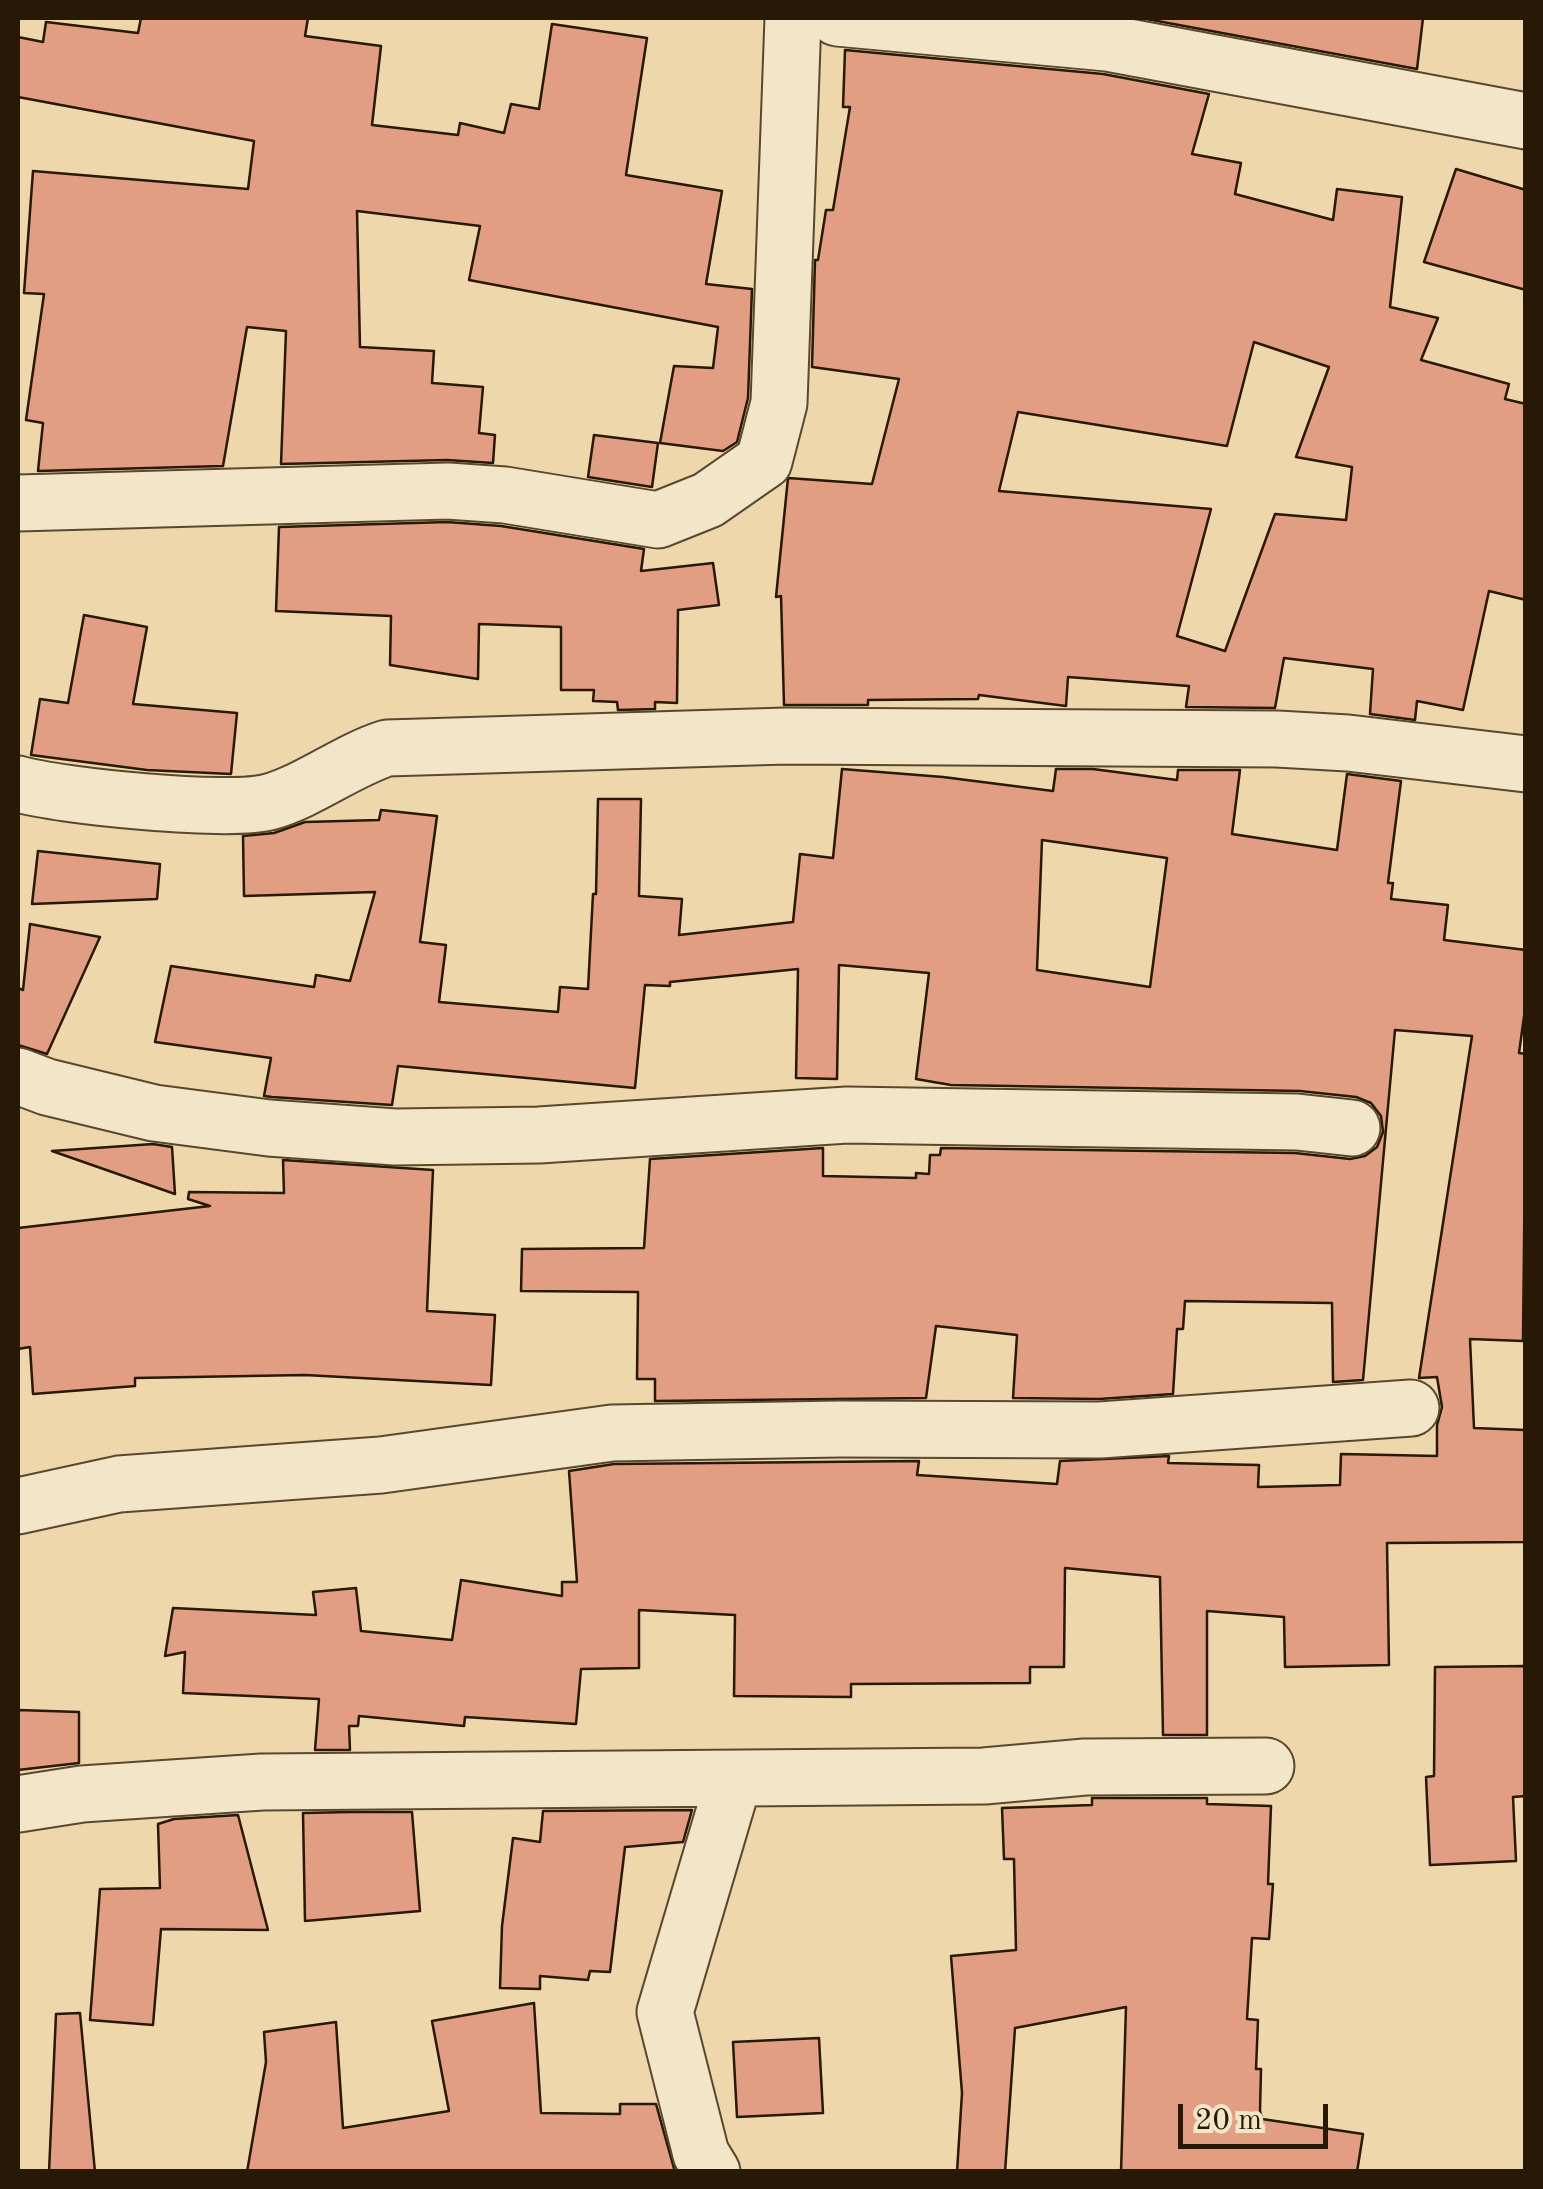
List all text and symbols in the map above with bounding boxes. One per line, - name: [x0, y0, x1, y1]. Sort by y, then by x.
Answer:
- scale bar: [1183, 2084, 1333, 2146]
- text: 20 m: [1195, 2106, 1262, 2136]

